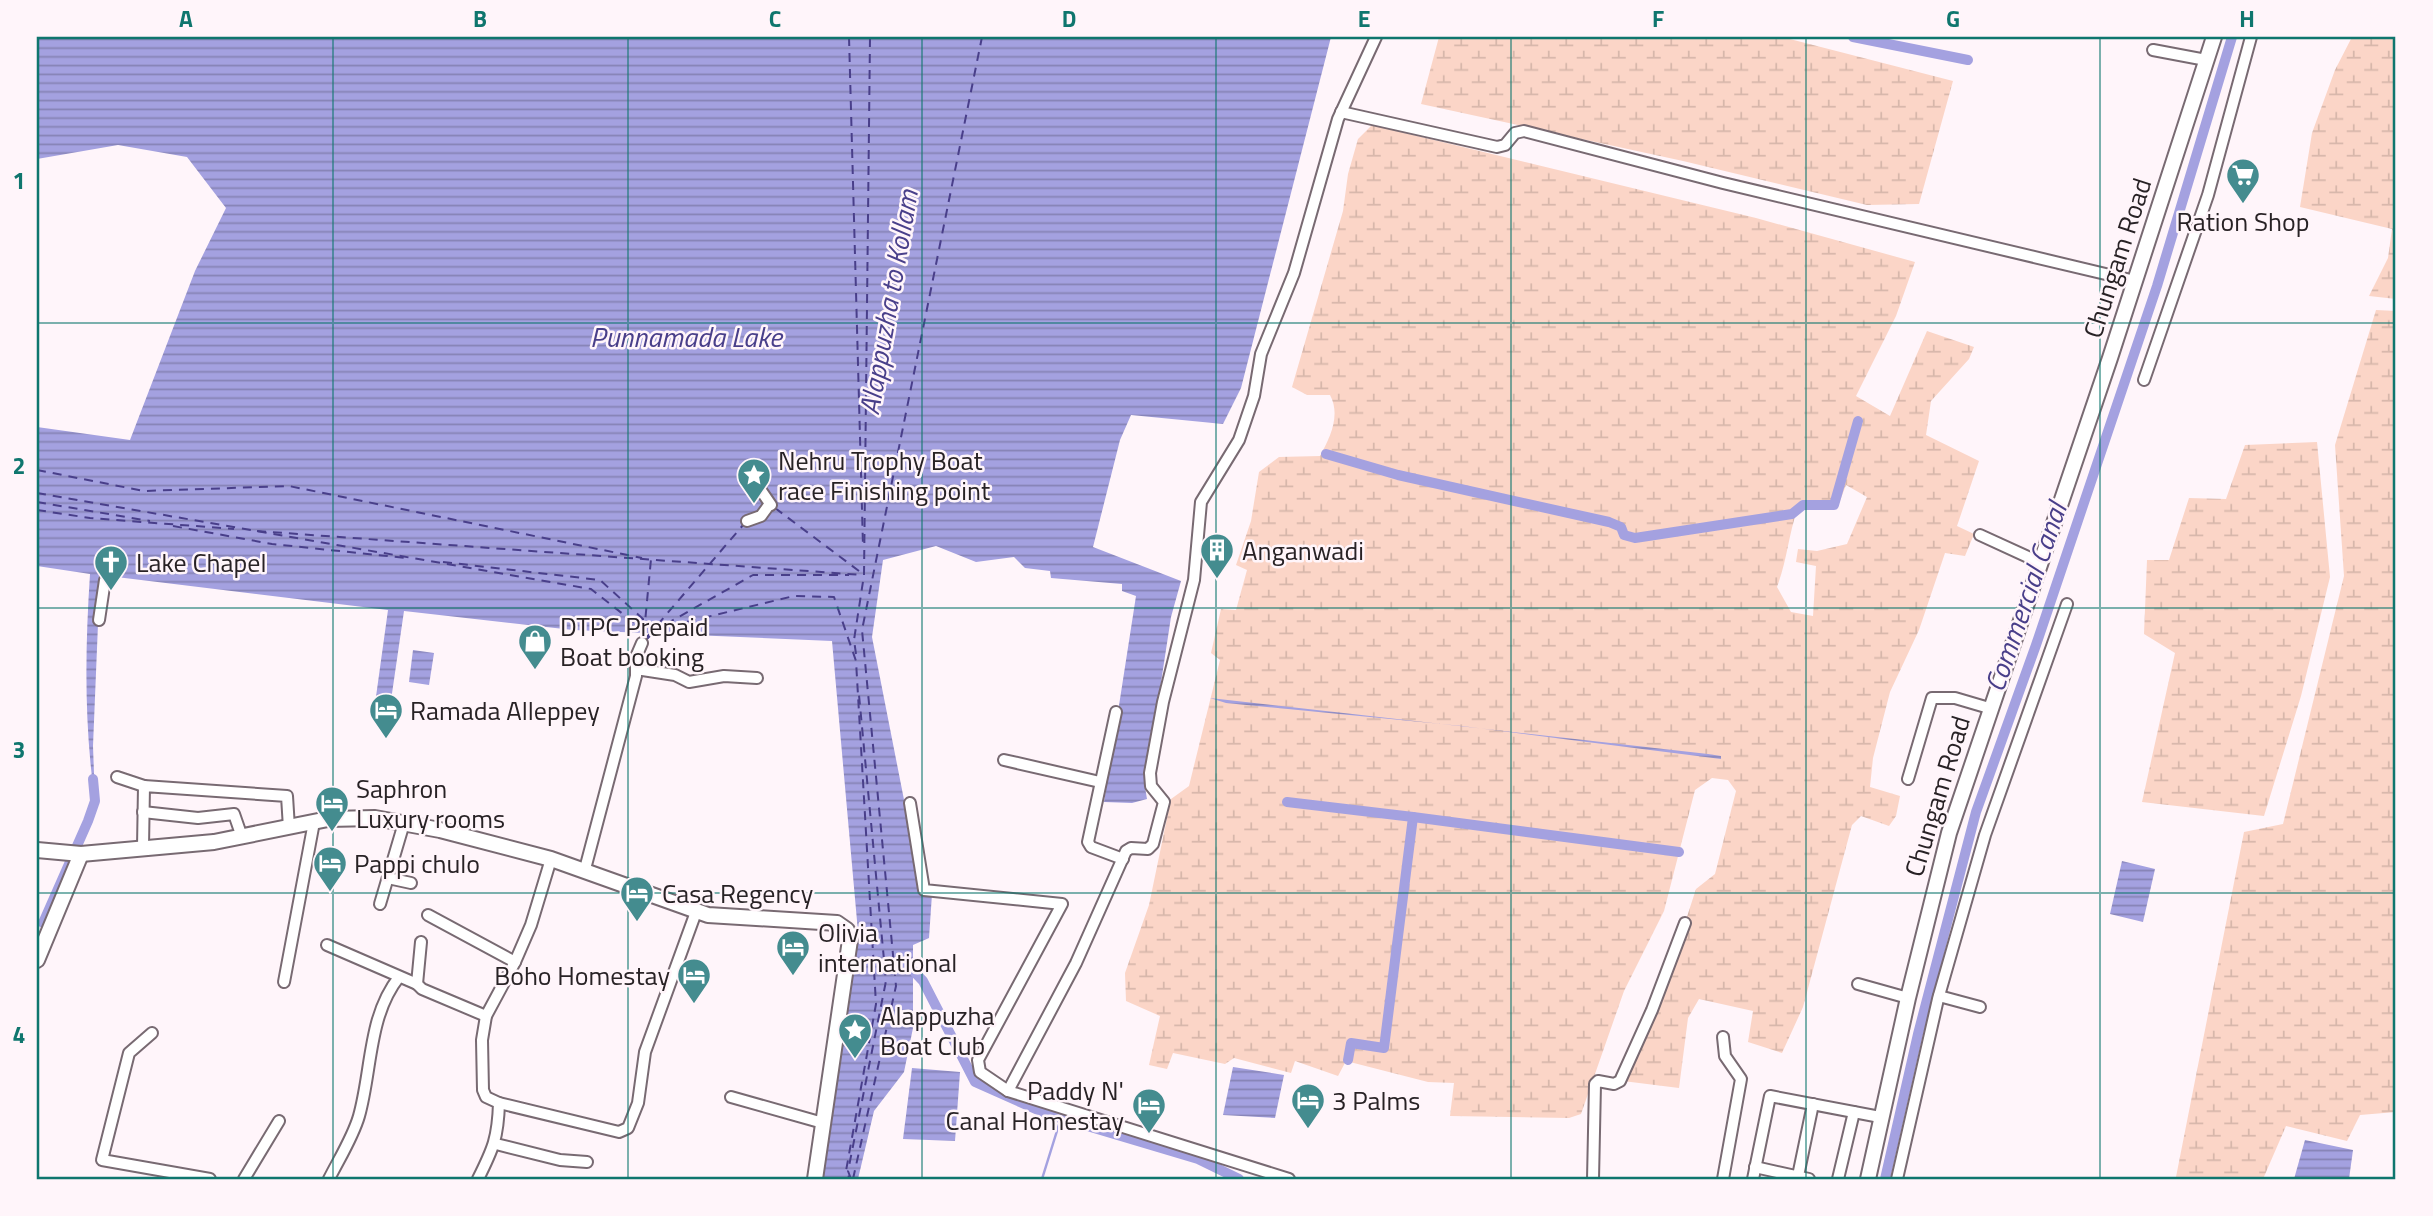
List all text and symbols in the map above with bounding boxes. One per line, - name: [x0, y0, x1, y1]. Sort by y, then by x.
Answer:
- text: A: [179, 1, 193, 36]
- text: B: [473, 1, 487, 36]
- text: C: [769, 1, 781, 36]
- text: D: [1062, 1, 1076, 36]
- text: E: [1358, 1, 1370, 36]
- text: F: [1652, 1, 1664, 36]
- text: G: [1946, 1, 1960, 36]
- text: H: [2239, 1, 2255, 36]
- supermarket icon: Ration Shop: [2224, 156, 2262, 205]
- text: 1: [13, 163, 25, 198]
- street label: Chungam Road: [2073, 173, 2161, 343]
- water label: Alappuzha to Kollam: [847, 185, 929, 418]
- place label: Ration Shop: [2177, 202, 2309, 241]
- water label: Punnamada Lake: [590, 315, 784, 358]
- place label: Nehru Trophy Boat race Finishing point: [778, 441, 990, 510]
- text: 2: [13, 448, 25, 483]
- place icon: Nehru Trophy Boat race Finishing point: [735, 456, 773, 505]
- water label: Commercial Canal: [1973, 494, 2078, 697]
- building icon: Anganwadi: [1198, 531, 1236, 580]
- place label: Anganwadi: [1242, 531, 1364, 570]
- church icon: Lake Chapel: [92, 543, 130, 592]
- place label: Lake Chapel: [136, 543, 266, 582]
- place label: DTPC Prepaid Boat booking: [560, 607, 709, 676]
- shop icon: DTPC Prepaid Boat booking: [516, 622, 554, 671]
- hotel icon: Ramada Alleppey: [367, 691, 405, 740]
- place label: Ramada Alleppey: [410, 691, 600, 730]
- street label: Chungam Road: [1894, 711, 1980, 881]
- text: 3: [13, 732, 25, 767]
- place label: Saphron Luxury rooms: [356, 769, 505, 838]
- hotel icon: Saphron Luxury rooms: [313, 784, 351, 833]
- hotel icon: Pappi chulo: [311, 844, 349, 893]
- place label: Pappi chulo: [354, 844, 480, 883]
- hotel icon: Casa Regency: [618, 874, 656, 923]
- place label: Casa Regency: [662, 874, 813, 913]
- place label: Olivia international: [818, 913, 957, 982]
- hotel icon: Olivia international: [774, 928, 812, 977]
- place label: Boho Homestay: [494, 956, 670, 995]
- hotel icon: Boho Homestay: [675, 956, 713, 1005]
- place label: Alappuzha Boat Club: [880, 996, 995, 1065]
- place icon: Alappuzha Boat Club: [836, 1011, 874, 1060]
- text: 4: [13, 1017, 25, 1052]
- place label: Paddy N' Canal Homestay: [945, 1071, 1124, 1140]
- hotel icon: 3 Palms: [1289, 1081, 1327, 1130]
- place label: 3 Palms: [1332, 1081, 1420, 1120]
- hotel icon: Paddy N' Canal Homestay: [1130, 1086, 1168, 1135]

